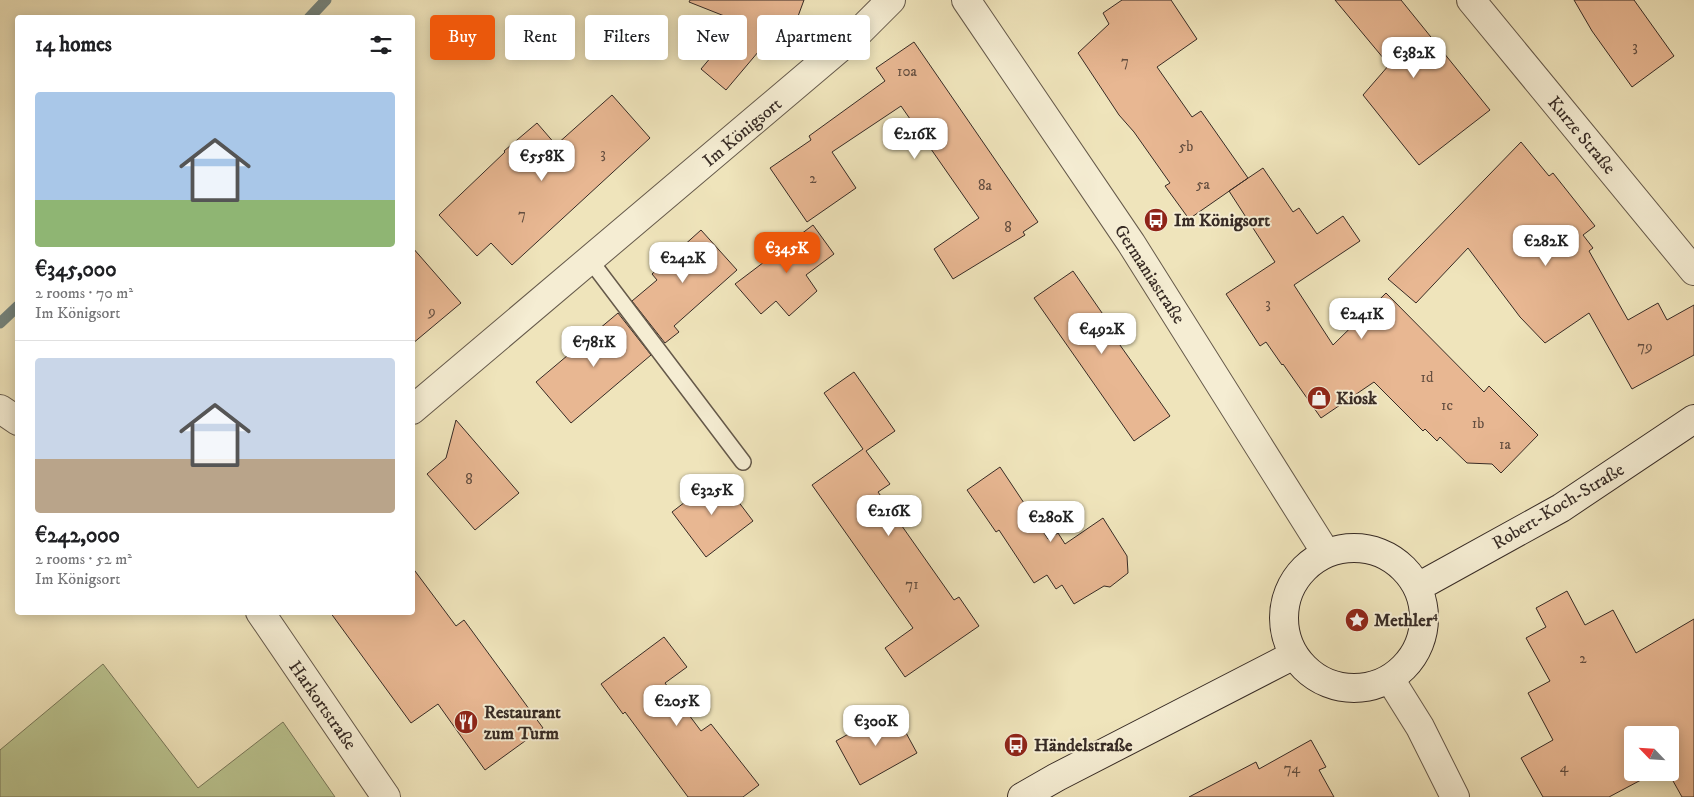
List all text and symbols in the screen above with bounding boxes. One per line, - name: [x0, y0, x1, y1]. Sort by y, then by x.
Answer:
- chip: Buy: [430, 15, 495, 60]
- chip: Rent: [505, 15, 575, 60]
- chip: Filters: [585, 15, 668, 60]
- chip: New: [678, 15, 747, 60]
- chip: Apartment: [757, 15, 870, 60]
- icon: filters: [367, 31, 395, 59]
- text: 14 homes: [35, 32, 112, 58]
- pin: €382K: [1379, 36, 1449, 79]
- house number: 3: [1632, 37, 1638, 56]
- text: €382K: [1393, 43, 1435, 63]
- house number: 7: [1121, 52, 1129, 71]
- house number: 10a: [897, 62, 918, 81]
- street label: Kurze Straße: [1542, 92, 1620, 179]
- street label: Im Königsort: [699, 93, 787, 172]
- pin: €216K: [880, 118, 950, 160]
- text: €216K: [894, 124, 936, 144]
- icon: home: [170, 125, 260, 215]
- house number: 5b: [1179, 137, 1193, 156]
- pin: €558K: [507, 140, 577, 182]
- house number: 3: [600, 144, 606, 163]
- text: €558K: [520, 146, 564, 166]
- house number: 2: [809, 169, 817, 188]
- house number: 5a: [1196, 175, 1211, 194]
- house number: 8a: [978, 176, 993, 195]
- house number: 7: [518, 205, 526, 224]
- bus stop icon: Im Königsort: [1143, 207, 1169, 233]
- place label: Im Königsort: [1174, 210, 1270, 232]
- house number: 8: [1004, 218, 1012, 237]
- street label: Germaniastraße: [1109, 221, 1189, 328]
- pin: €282K: [1511, 224, 1581, 267]
- text: €282K: [1524, 231, 1568, 251]
- pin: €345K: [752, 232, 822, 274]
- text: €345K: [765, 238, 809, 258]
- pin: €242K: [648, 242, 718, 284]
- text: €242K: [660, 248, 706, 268]
- text: €345,000: [35, 257, 116, 283]
- text: 2 rooms · 70 m²: [35, 283, 133, 303]
- house number: 3: [1265, 294, 1271, 313]
- pin: €241K: [1327, 298, 1397, 340]
- house number: 9: [427, 302, 436, 321]
- text: Im Königsort: [35, 303, 120, 323]
- text: €241K: [1340, 304, 1384, 324]
- pin: €492K: [1067, 312, 1137, 355]
- text: €492K: [1079, 319, 1125, 339]
- pin: €781K: [559, 326, 629, 368]
- text: €781K: [573, 332, 615, 352]
- house number: 79: [1637, 337, 1653, 356]
- house number: 1d: [1421, 368, 1434, 387]
- shop icon: Kiosk: [1306, 385, 1332, 411]
- place label: Kiosk: [1336, 388, 1378, 410]
- icon: home: [170, 390, 260, 480]
- house number: 1c: [1441, 396, 1454, 415]
- house number: 1b: [1472, 414, 1484, 433]
- house number: 1a: [1499, 435, 1512, 454]
- street label: Robert-Koch-Straße: [1489, 459, 1628, 555]
- house number: 8: [465, 470, 473, 489]
- pin: €325K: [677, 474, 747, 516]
- text: €325K: [691, 480, 733, 500]
- pin: €216K: [854, 494, 924, 537]
- pin: €280K: [1016, 500, 1086, 543]
- text: €216K: [868, 501, 910, 521]
- text: €280K: [1028, 507, 1074, 527]
- text: €242,000: [35, 523, 120, 549]
- text: 2 rooms · 52 m²: [35, 549, 132, 569]
- text: Im Königsort: [35, 569, 120, 589]
- house number: 71: [905, 575, 919, 594]
- place icon: Methler⁴: [1344, 607, 1370, 633]
- place label: Methler⁴: [1374, 610, 1438, 632]
- house number: 2: [1579, 649, 1587, 668]
- street label: Harkortstraße: [283, 657, 361, 754]
- pin: €205K: [642, 684, 712, 727]
- text: €205K: [654, 691, 700, 711]
- place label: Restaurant zum Turm: [484, 702, 561, 745]
- pin: €300K: [841, 704, 911, 747]
- restaurant icon: Restaurant zum Turm: [453, 709, 479, 735]
- text: €300K: [854, 711, 898, 731]
- north arrow: [1624, 726, 1679, 781]
- map controls: [1624, 726, 1679, 781]
- bus stop icon: Händelstraße: [1003, 732, 1029, 758]
- place label: Händelstraße: [1034, 735, 1133, 757]
- house number: 4: [1560, 758, 1569, 777]
- house number: 74: [1284, 759, 1301, 778]

